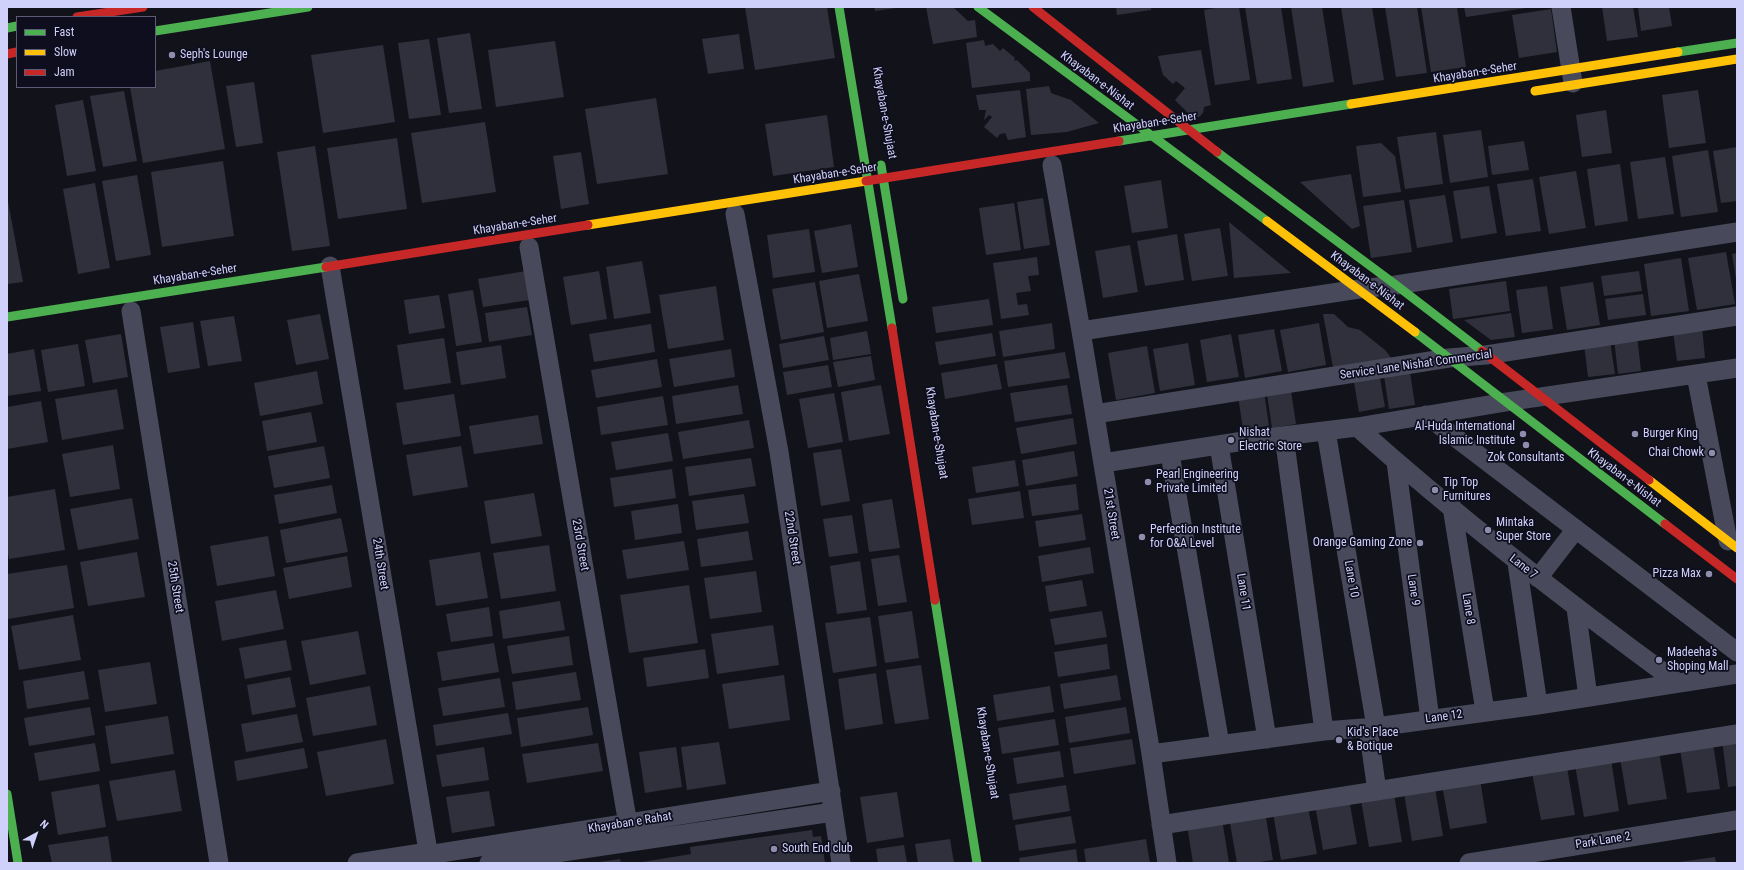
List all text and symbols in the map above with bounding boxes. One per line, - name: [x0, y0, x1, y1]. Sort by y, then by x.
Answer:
- legend: [16, 16, 156, 88]
- text: Fast: [54, 25, 74, 39]
- text: Slow: [54, 45, 77, 59]
- place label: Seph's Lounge: [180, 48, 248, 62]
- street label: Khayaban-e-Nishat: [1057, 49, 1137, 113]
- marker: Seph's Lounge: [167, 50, 177, 60]
- street label: Khayaban-e-Seher: [1432, 59, 1518, 87]
- text: Jam: [54, 65, 75, 79]
- street label: Khayaban-e-Shujaat: [869, 66, 899, 160]
- street label: Khayaban-e-Seher: [1112, 109, 1198, 137]
- street label: Khayaban-e-Seher: [792, 160, 878, 188]
- street label: Khayaban-e-Seher: [472, 211, 558, 239]
- street label: Khayaban-e-Nishat: [1327, 249, 1407, 313]
- street label: Khayaban-e-Seher: [152, 261, 238, 289]
- street label: Service Lane Nishat Commercial: [1339, 347, 1493, 383]
- street label: Khayaban-e-Shujaat: [922, 386, 950, 480]
- place label: Al-Huda International Islamic Institute: [1415, 420, 1515, 448]
- place label: Nishat Electric Store: [1239, 426, 1302, 454]
- place label: Burger King: [1643, 427, 1698, 441]
- marker: Al-Huda International Islamic Institute: [1518, 429, 1528, 439]
- marker: Burger King: [1630, 429, 1640, 439]
- marker: Nishat Electric Store: [1226, 435, 1236, 445]
- marker: Zok Consultants: [1521, 440, 1531, 450]
- street label: Khayaban-e-Nishat: [1584, 446, 1664, 510]
- place label: Chai Chowk: [1648, 446, 1704, 460]
- marker: Chai Chowk: [1707, 448, 1717, 458]
- place label: Zok Consultants: [1487, 451, 1565, 465]
- place label: Pearl Engineering Private Limited: [1156, 468, 1239, 496]
- place label: Tip Top Furnitures: [1443, 476, 1491, 504]
- marker: Pearl Engineering Private Limited: [1143, 477, 1153, 487]
- marker: Tip Top Furnitures: [1430, 485, 1440, 495]
- street label: 21st Street: [1100, 487, 1122, 541]
- street label: 22nd Street: [781, 510, 803, 566]
- place label: Mintaka Super Store: [1496, 516, 1551, 544]
- street label: 23rd Street: [568, 518, 592, 572]
- place label: Perfection Institute for O&A Level: [1150, 523, 1241, 551]
- marker: Mintaka Super Store: [1483, 525, 1493, 535]
- marker: Perfection Institute for O&A Level: [1137, 532, 1147, 542]
- place label: Orange Gaming Zone: [1313, 536, 1412, 550]
- street label: 24th Street: [369, 537, 391, 591]
- marker: Orange Gaming Zone: [1415, 538, 1425, 548]
- street label: Lane 7: [1506, 552, 1540, 582]
- street label: Lane 10: [1341, 559, 1361, 599]
- street label: 25th Street: [164, 560, 186, 614]
- place label: Pizza Max: [1652, 567, 1701, 581]
- marker: Pizza Max: [1704, 569, 1714, 579]
- street label: Lane 11: [1233, 572, 1253, 612]
- street label: Lane 9: [1404, 573, 1422, 607]
- street label: Lane 8: [1458, 592, 1478, 626]
- place label: Madeeha's Shoping Mall: [1667, 646, 1729, 674]
- marker: Madeeha's Shoping Mall: [1654, 655, 1664, 665]
- street label: Khayaban-e-Shujaat: [973, 706, 1001, 800]
- street label: Lane 12: [1424, 707, 1464, 727]
- place label: Kid's Place & Botique: [1347, 726, 1398, 754]
- marker: Kid's Place & Botique: [1334, 735, 1344, 745]
- street label: Khayaban e Rahat: [587, 809, 673, 837]
- north arrow: [16, 814, 56, 854]
- text: N: [37, 817, 51, 832]
- street label: Park Lane 2: [1574, 830, 1632, 852]
- place label: South End club: [782, 842, 853, 856]
- marker: South End club: [769, 844, 779, 854]

